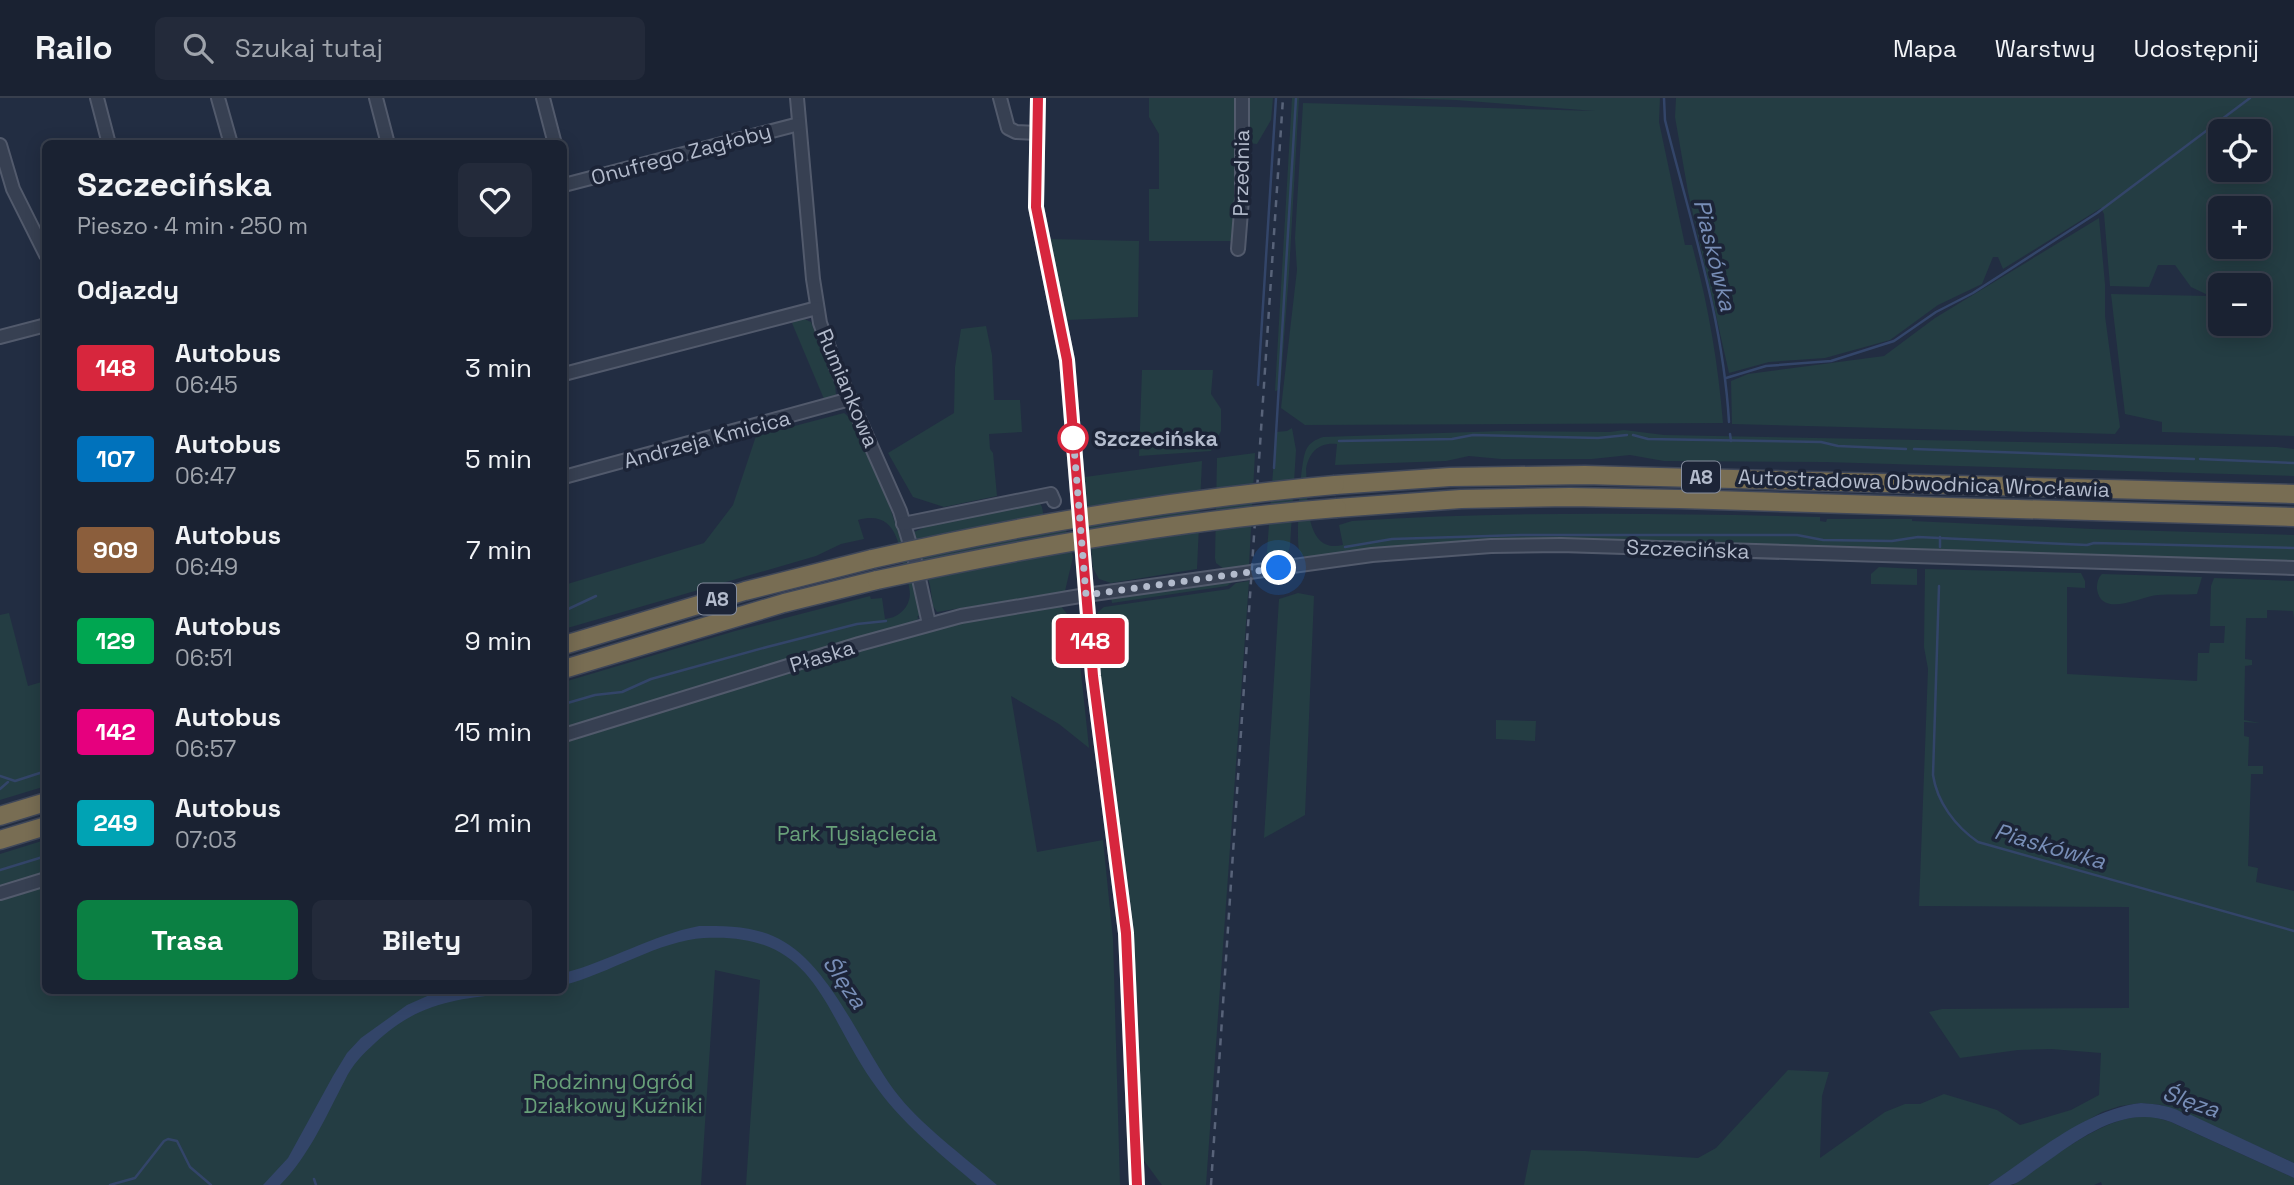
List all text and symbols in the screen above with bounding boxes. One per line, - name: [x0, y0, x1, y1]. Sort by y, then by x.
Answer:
- search box: [155, 17, 645, 80]
- text: Railo: [35, 27, 113, 69]
- icon: search: [179, 29, 217, 67]
- text: Szukaj tutaj: [235, 31, 383, 65]
- text: Mapa: [1893, 33, 1957, 64]
- text: Warstwy: [1995, 33, 2096, 64]
- text: Udostępnij: [2134, 33, 2259, 64]
- street label: Onufrego Zagłoby: [588, 117, 774, 191]
- map controls: [2208, 119, 2271, 336]
- button: locate: [2208, 119, 2271, 182]
- street label: Przednia: [1227, 129, 1255, 217]
- button: heart: [458, 163, 532, 237]
- text: Szczecińska: [77, 164, 272, 206]
- water label: Piaskówka: [1687, 196, 1744, 315]
- button: +: [2208, 196, 2271, 259]
- text: Pieszo · 4 min · 250 m: [77, 211, 308, 241]
- text: Odjazdy: [77, 273, 179, 307]
- button: −: [2208, 273, 2271, 336]
- street label: Rumiankowa: [811, 325, 885, 451]
- text: Autobus: [175, 336, 281, 370]
- text: 3 min: [465, 351, 532, 385]
- text: 148: [95, 352, 136, 383]
- text: 06:45: [175, 370, 238, 400]
- street label: Andrzeja Kmicica: [621, 404, 793, 474]
- marker: Szczecińska: [1058, 423, 1088, 453]
- place label: Szczecińska: [1094, 425, 1218, 452]
- text: Autobus: [175, 427, 281, 461]
- text: 5 min: [465, 442, 532, 476]
- text: 107: [96, 443, 135, 474]
- text: 06:47: [175, 461, 236, 491]
- road number: A8: [1682, 462, 1720, 492]
- street label: Autostradowa Obwodnica Wrocławia: [1738, 463, 2110, 503]
- text: Autobus: [175, 518, 281, 552]
- text: 7 min: [466, 533, 532, 567]
- street label: Szczecińska: [1626, 533, 1750, 565]
- text: 909: [93, 534, 138, 565]
- your location: [1261, 550, 1296, 585]
- text: 06:49: [175, 552, 238, 582]
- road number: A8: [698, 584, 736, 614]
- text: Autobus: [175, 609, 281, 643]
- line badge: 148: [1050, 618, 1130, 664]
- text: 9 min: [465, 624, 532, 658]
- text: 129: [96, 625, 135, 656]
- text: 148: [1070, 625, 1110, 656]
- street label: Płaska: [786, 633, 858, 679]
- text: 06:51: [175, 643, 233, 673]
- text: Autobus: [175, 700, 281, 734]
- text: 15 min: [454, 715, 532, 749]
- text: 142: [95, 716, 136, 747]
- text: 06:57: [175, 734, 236, 764]
- text: Autobus: [175, 791, 281, 825]
- text: 21 min: [454, 806, 532, 840]
- text: 249: [94, 807, 137, 838]
- water label: Piaskówka: [1991, 816, 2110, 876]
- park label: Park Tysiąclecia: [777, 820, 937, 847]
- text: 07:03: [175, 825, 237, 855]
- button: Trasa: [77, 900, 298, 980]
- button: Bilety: [312, 900, 532, 980]
- water label: Ślęza: [816, 950, 874, 1015]
- park label: Rodzinny Ogród Działkowy Kuźniki: [523, 1068, 703, 1119]
- water label: Ślęza: [2159, 1077, 2224, 1125]

